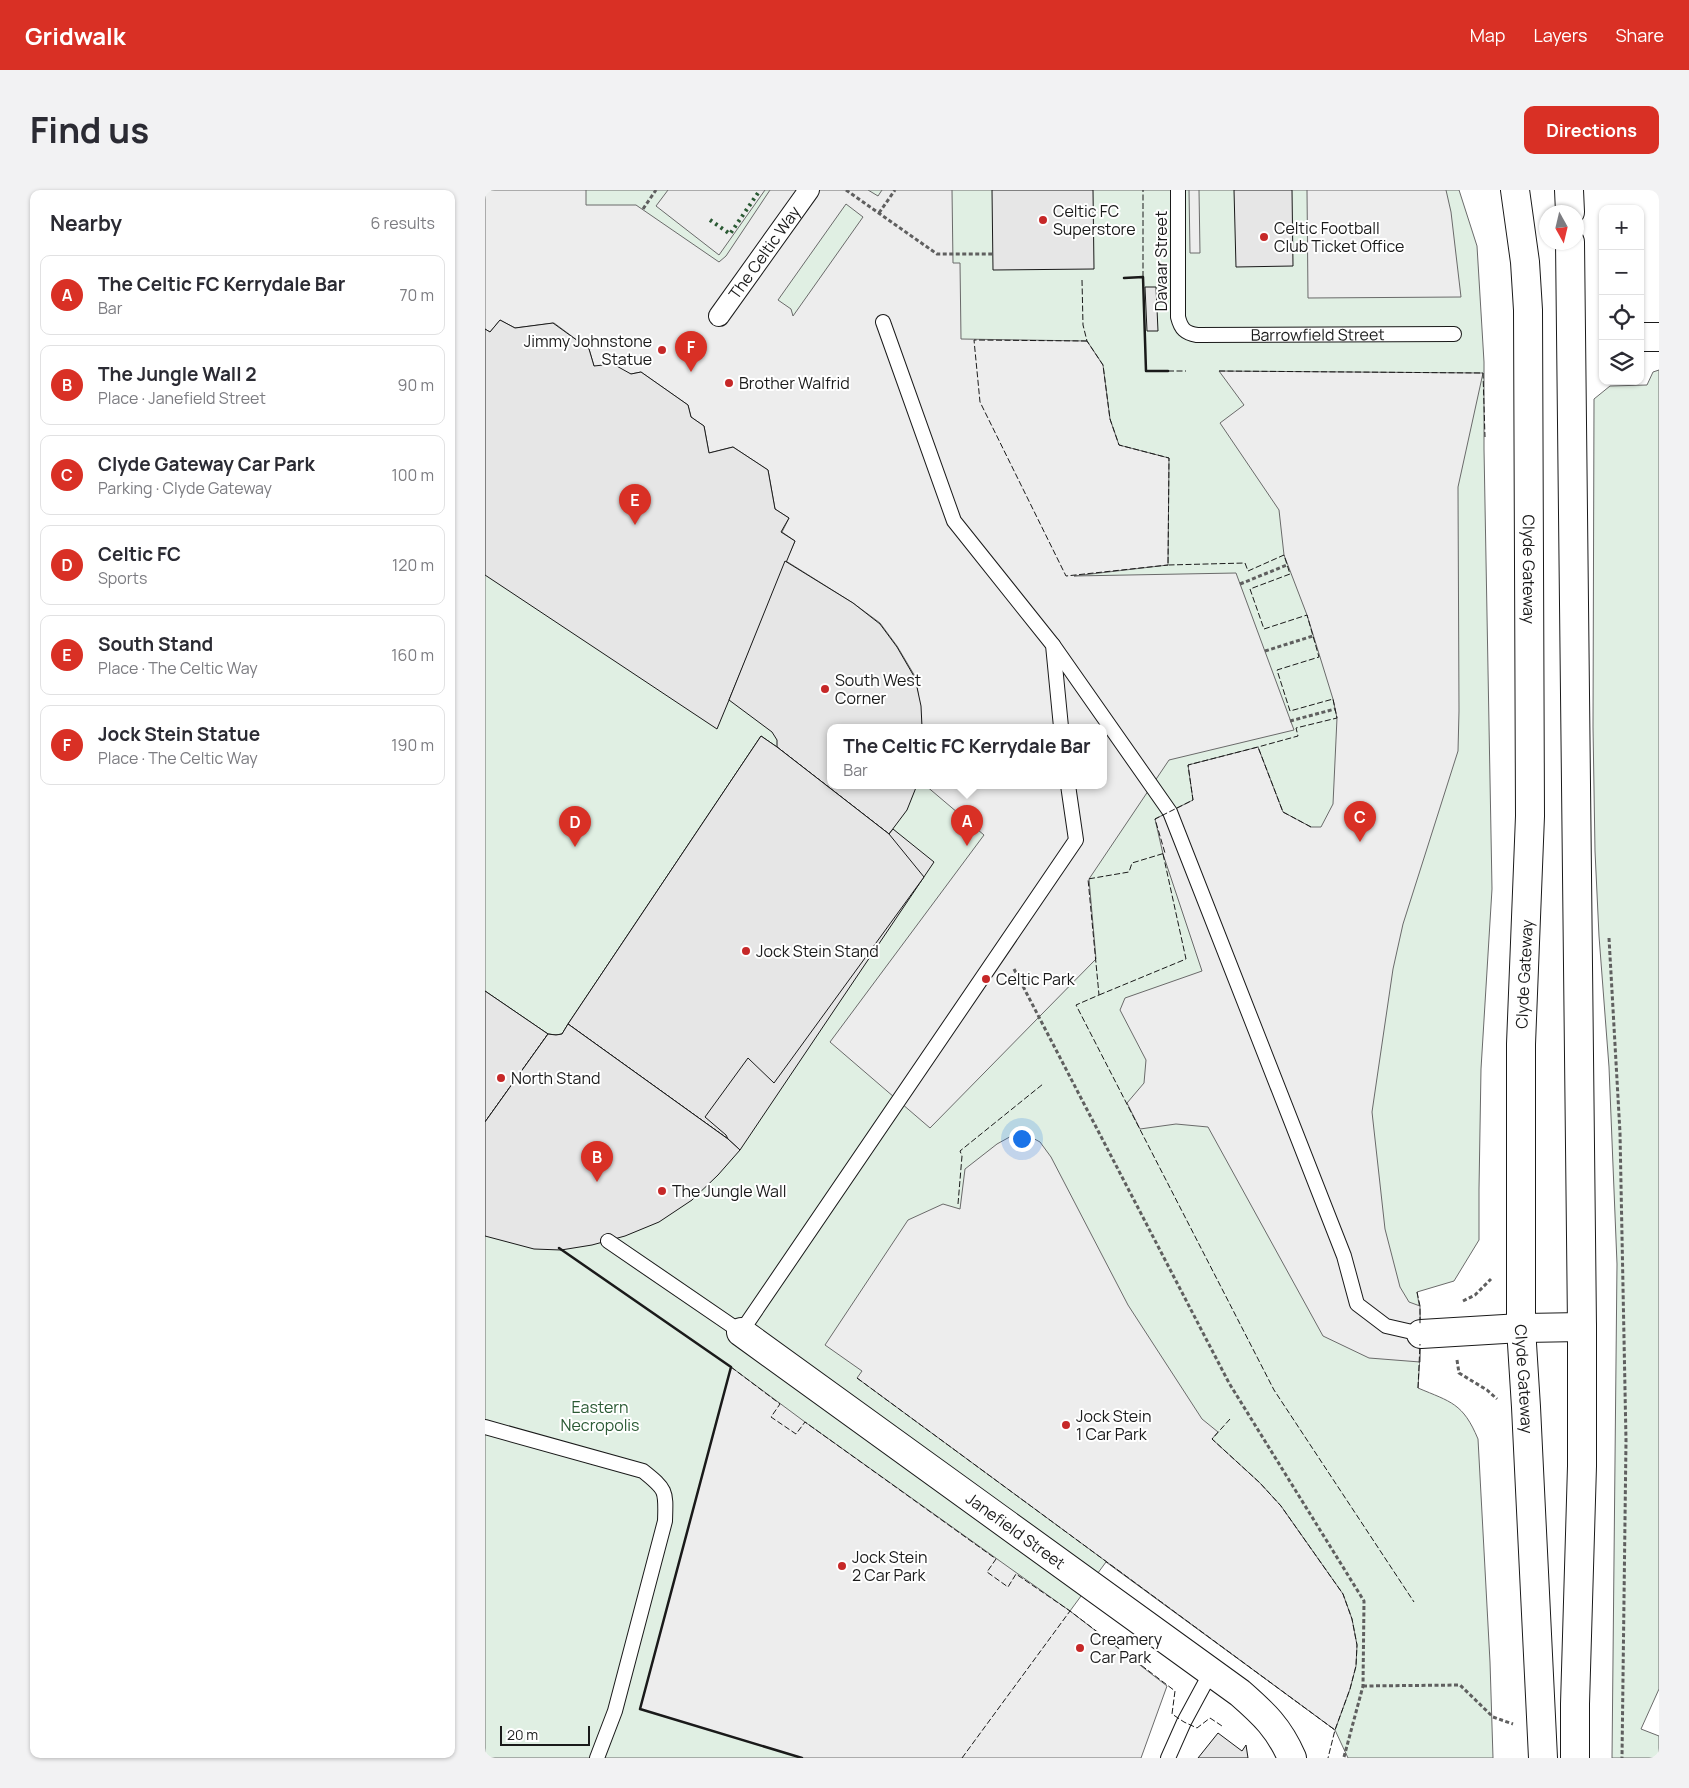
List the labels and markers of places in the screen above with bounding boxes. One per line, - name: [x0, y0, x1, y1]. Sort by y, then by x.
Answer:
- place label: Celtic FC Superstore: [1053, 200, 1136, 240]
- marker: Celtic FC Superstore: [1037, 214, 1049, 226]
- place label: Celtic Football Club Ticket Office: [1274, 217, 1404, 257]
- marker: Celtic Football Club Ticket Office: [1258, 231, 1270, 243]
- place label: Jimmy Johnstone Statue: [524, 330, 652, 370]
- pin: F: [675, 331, 707, 372]
- marker: Jimmy Johnstone Statue: [656, 344, 668, 356]
- place label: Brother Walfrid: [739, 372, 850, 394]
- marker: Brother Walfrid: [723, 377, 735, 389]
- pin: E: [619, 484, 651, 525]
- place label: South West Corner: [835, 669, 921, 709]
- marker: South West Corner: [819, 683, 831, 695]
- pin: C: [1344, 801, 1376, 842]
- pin: A: [951, 805, 983, 846]
- pin: D: [559, 806, 591, 847]
- place label: Jock Stein Stand: [756, 940, 879, 962]
- marker: Jock Stein Stand: [740, 945, 752, 957]
- place label: Celtic Park: [996, 968, 1076, 990]
- marker: Celtic Park: [980, 973, 992, 985]
- place label: North Stand: [511, 1067, 600, 1089]
- marker: North Stand: [495, 1072, 507, 1084]
- pin: B: [581, 1141, 613, 1182]
- place label: The Jungle Wall: [672, 1180, 786, 1202]
- marker: The Jungle Wall: [656, 1185, 668, 1197]
- place label: Jock Stein 1 Car Park: [1076, 1405, 1151, 1445]
- marker: Jock Stein 1 Car Park: [1060, 1419, 1072, 1431]
- place label: Jock Stein 2 Car Park: [852, 1546, 927, 1586]
- marker: Jock Stein 2 Car Park: [836, 1560, 848, 1572]
- place label: Creamery Car Park: [1090, 1628, 1163, 1668]
- marker: Creamery Car Park: [1074, 1642, 1086, 1654]

